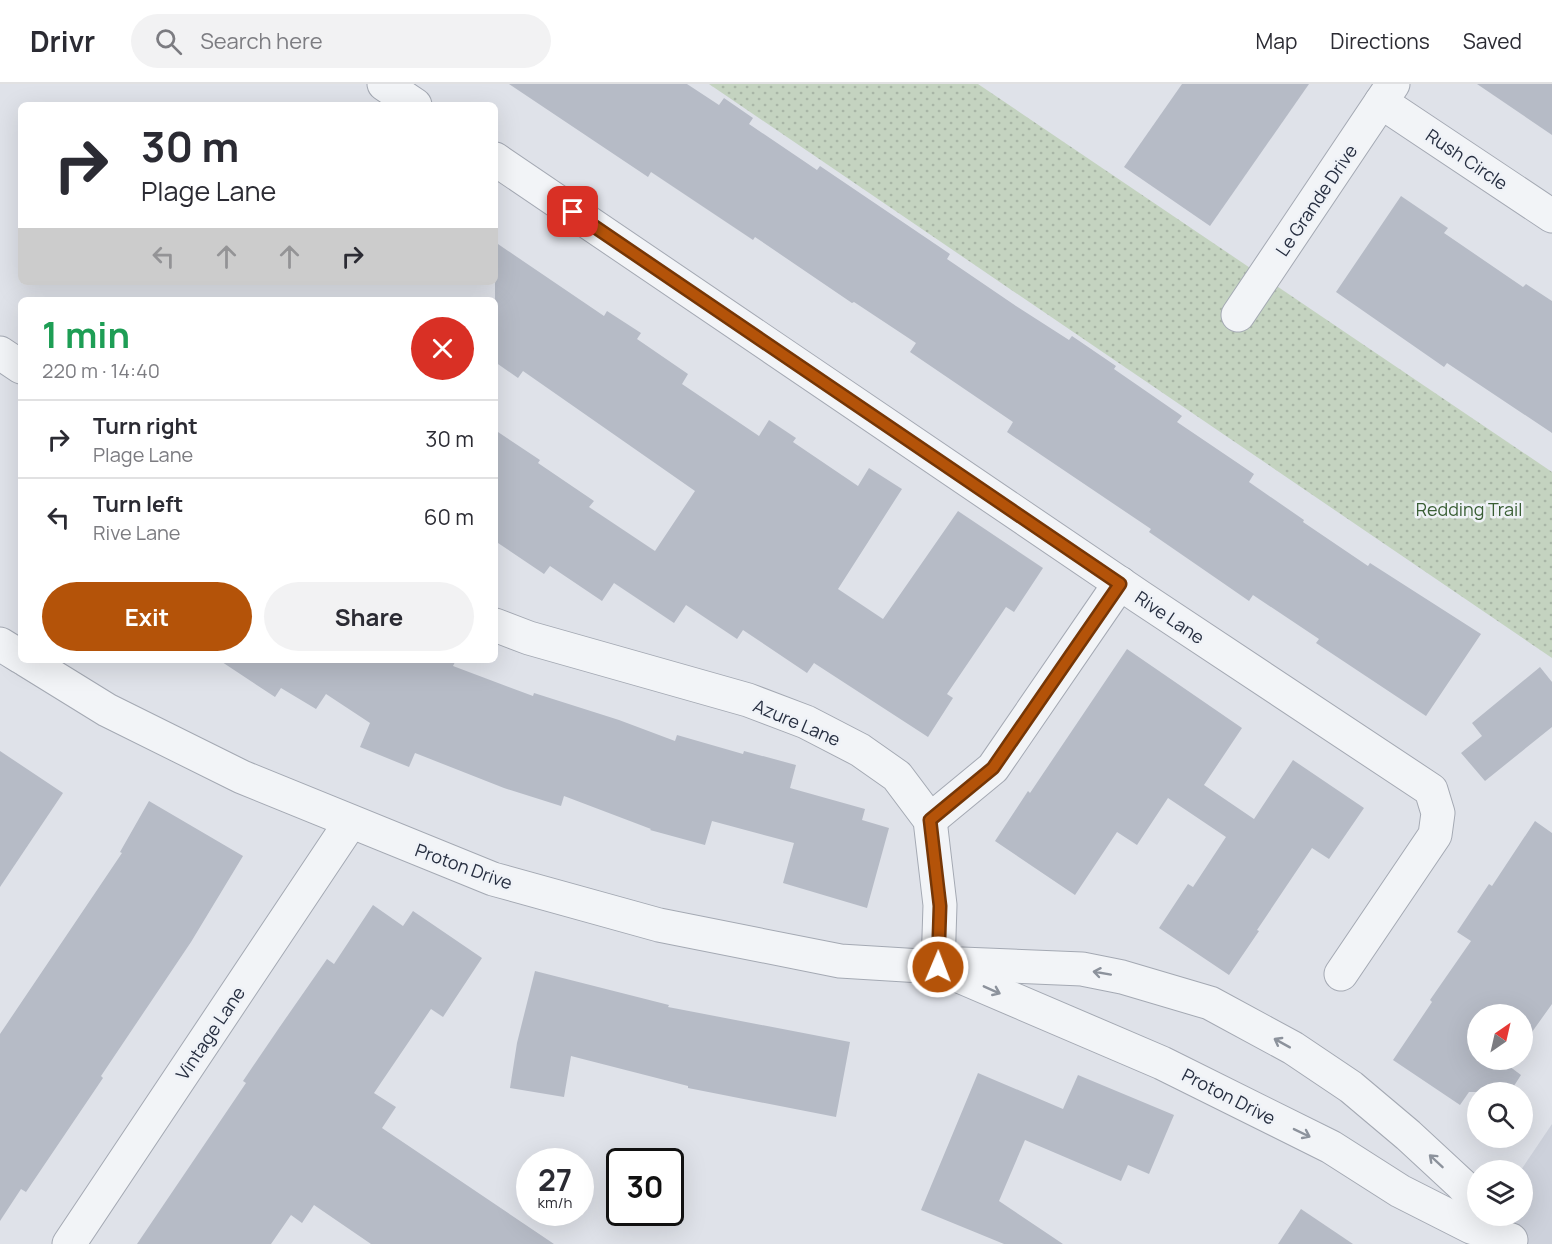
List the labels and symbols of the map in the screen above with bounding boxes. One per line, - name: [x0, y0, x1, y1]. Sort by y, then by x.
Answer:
- street label: Rush Circle: [1421, 123, 1513, 195]
- street label: Le Grande Drive: [1270, 140, 1362, 260]
- pin: [547, 186, 598, 237]
- park label: Redding Trail: [1416, 497, 1522, 521]
- street label: Rive Lane: [1131, 585, 1209, 649]
- street label: Azure Lane: [750, 693, 844, 751]
- street label: Proton Drive: [412, 837, 516, 895]
- position arrow: [906, 935, 970, 999]
- one-way arrow: [1092, 967, 1112, 978]
- street label: Vintage Lane: [170, 982, 250, 1084]
- one-way arrow: [982, 985, 1000, 997]
- north arrow: [1467, 1004, 1533, 1070]
- one-way arrow: [1274, 1037, 1291, 1049]
- street label: Proton Drive: [1178, 1062, 1280, 1130]
- one-way arrow: [1293, 1128, 1311, 1140]
- speed limit sign: 30: [606, 1148, 684, 1226]
- one-way arrow: [1429, 1154, 1444, 1168]

